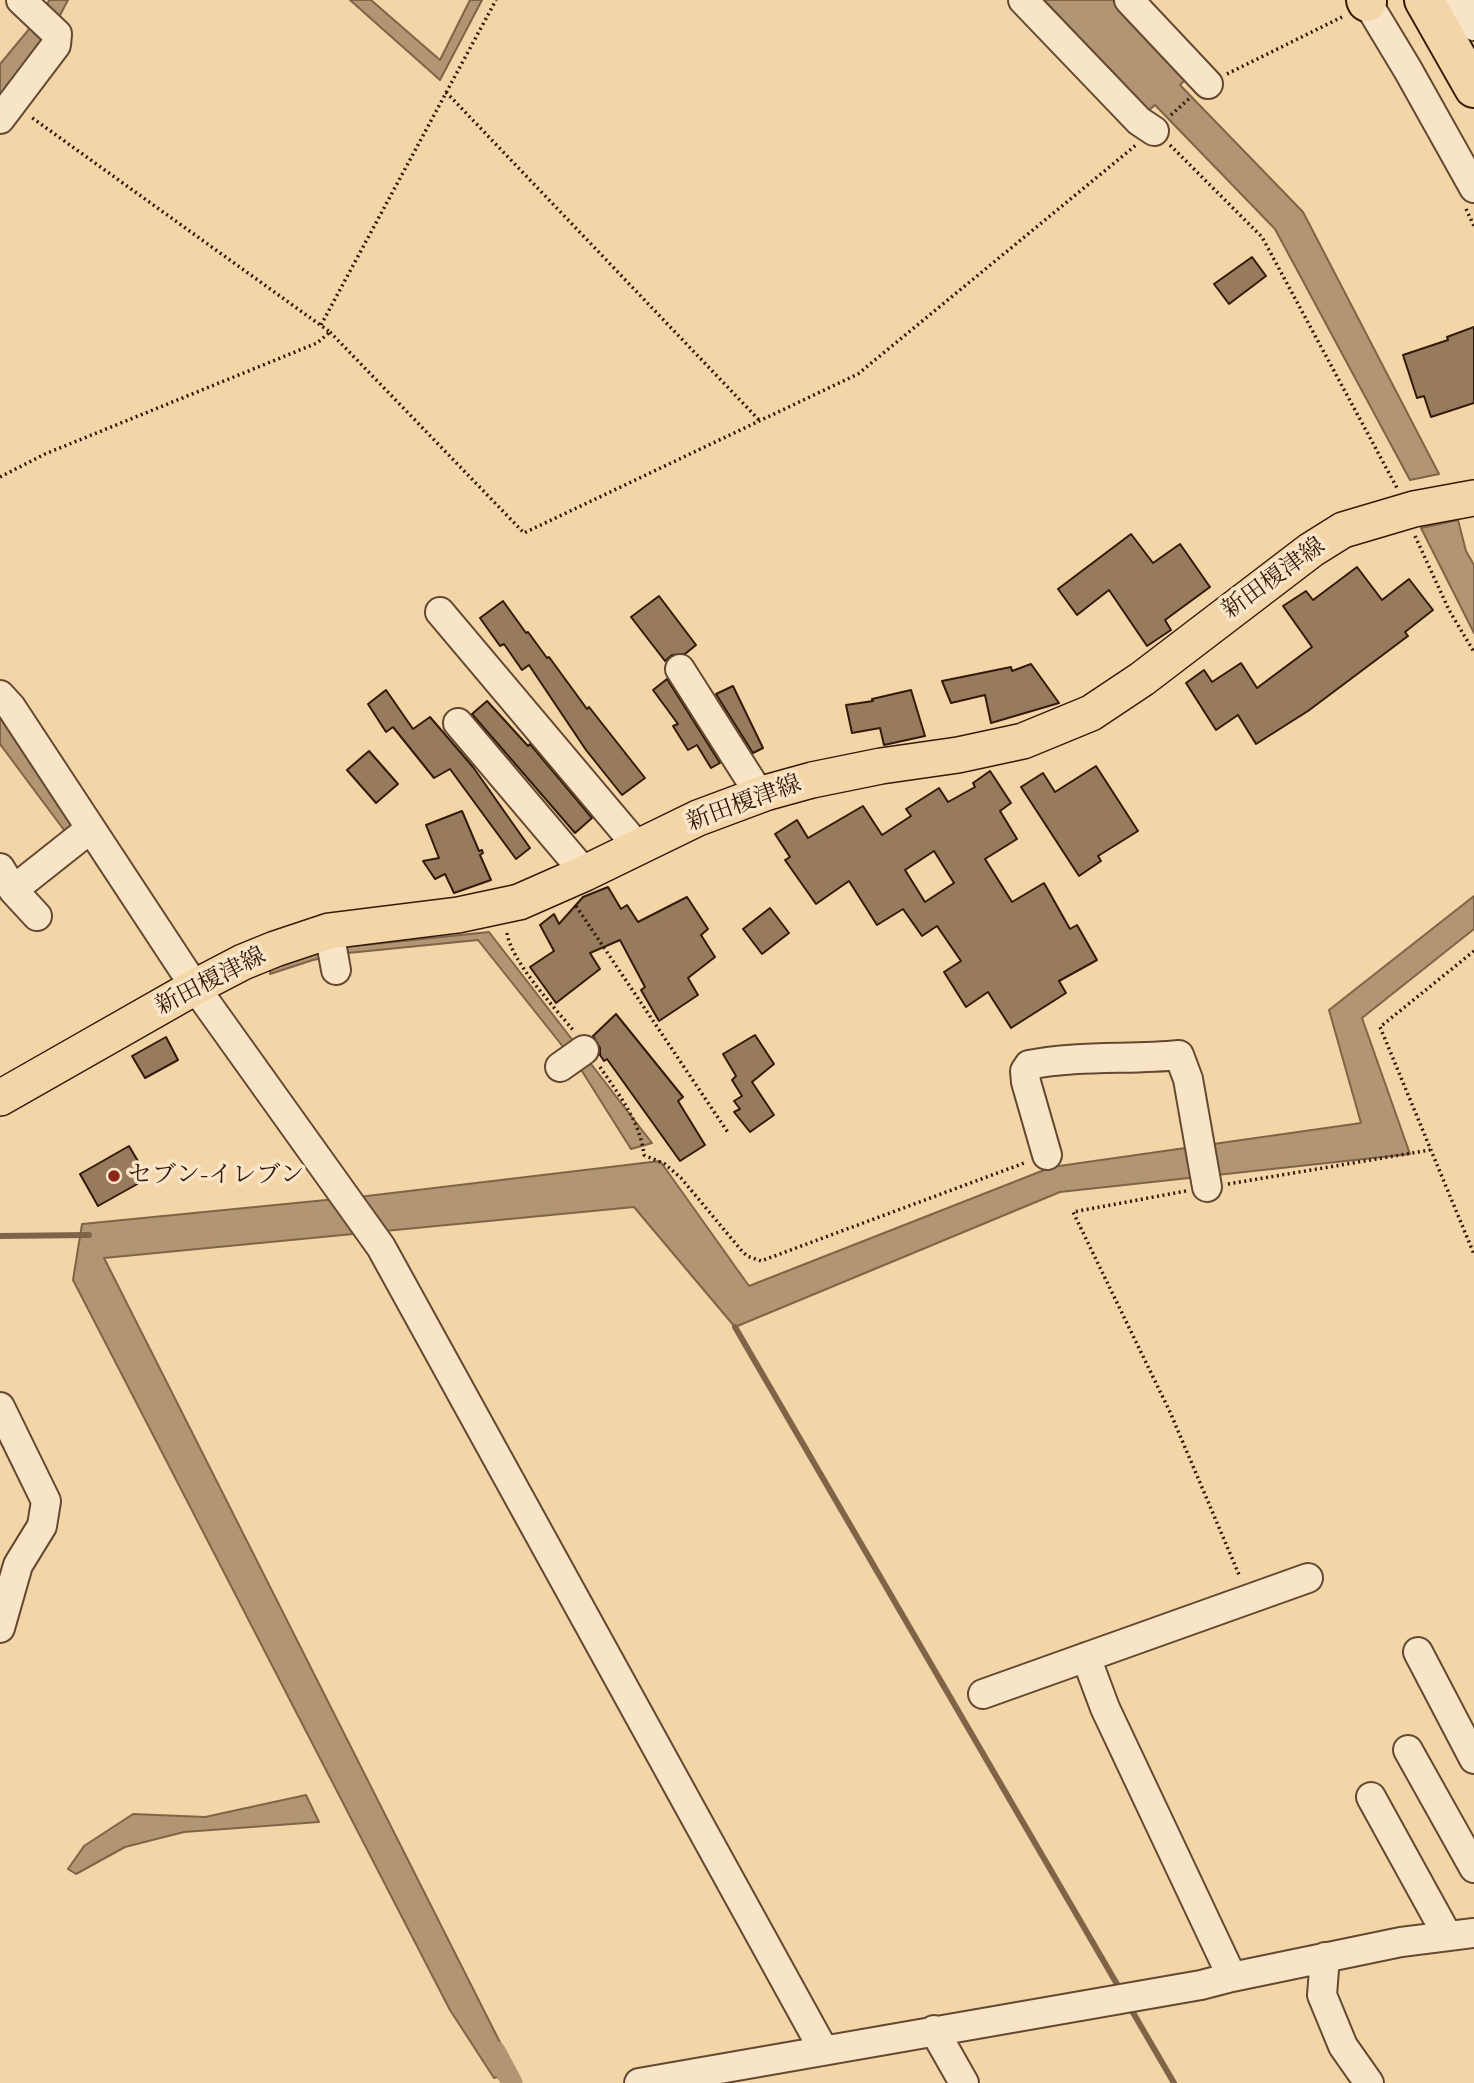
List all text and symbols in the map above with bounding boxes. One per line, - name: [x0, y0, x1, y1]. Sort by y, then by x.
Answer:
- street label: 新田榎津線: [1217, 532, 1331, 626]
- street label: 新田榎津線: [683, 770, 805, 838]
- street label: 新田榎津線: [151, 942, 271, 1022]
- place label: セブン-イレブン: [128, 1162, 304, 1190]
- marker: セブン-イレブン: [106, 1168, 122, 1184]

